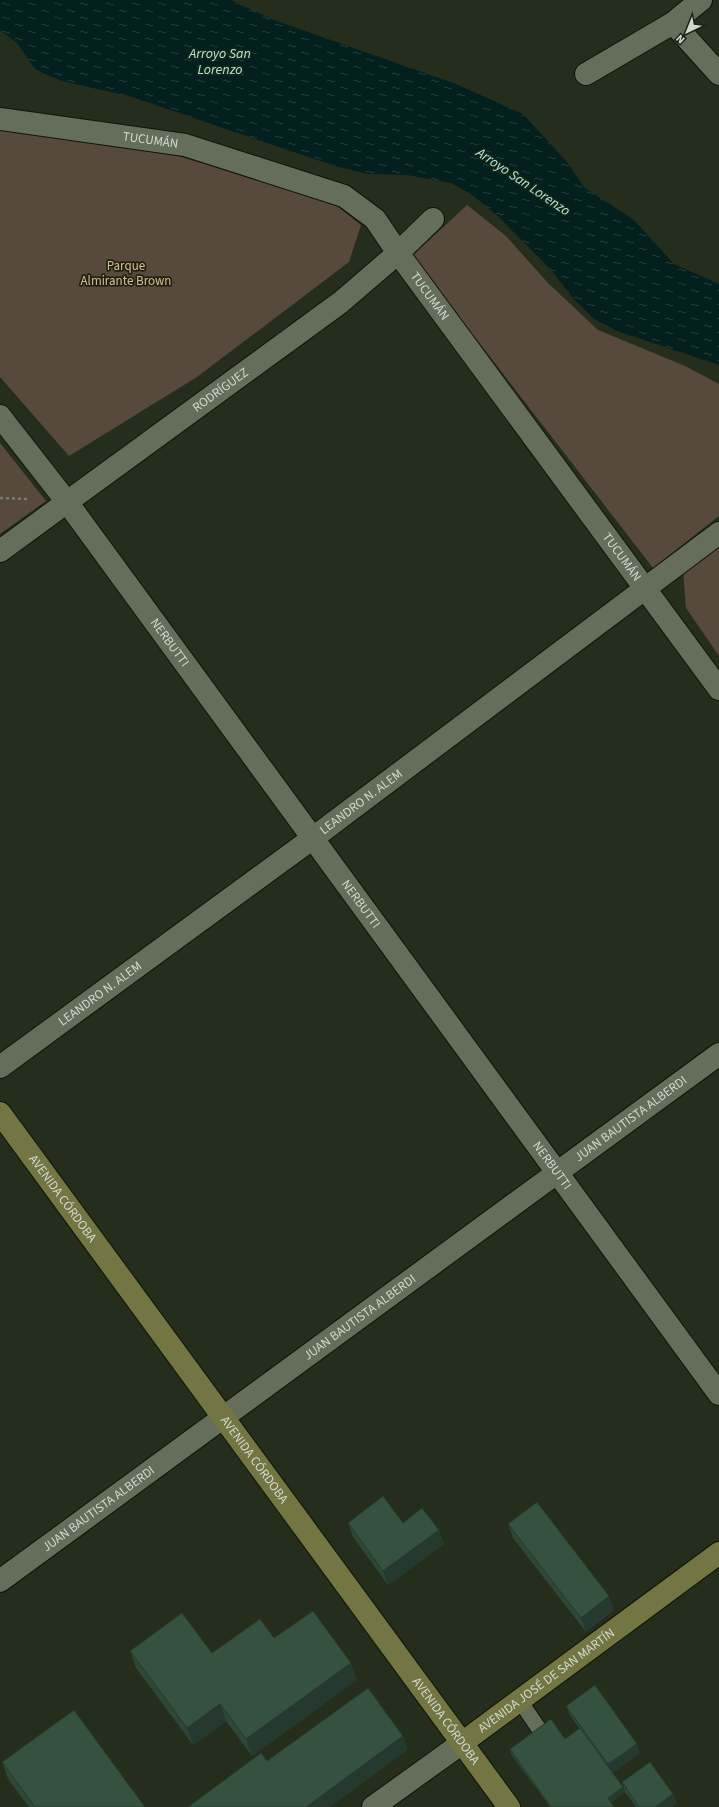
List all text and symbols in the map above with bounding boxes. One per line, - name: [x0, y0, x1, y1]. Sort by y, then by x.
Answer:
- north arrow: [667, 12, 707, 52]
- text: N: [673, 31, 688, 47]
- water label: Arroyo San Lorenzo: [188, 44, 251, 80]
- street label: TUCUMÁN: [122, 127, 179, 153]
- water label: Arroyo San Lorenzo: [471, 143, 574, 221]
- park label: Parque Almirante Brown: [81, 257, 171, 290]
- street label: TUCUMÁN: [406, 268, 454, 324]
- street label: RODRÍGUEZ: [189, 364, 252, 416]
- street label: TUCUMÁN: [598, 529, 646, 585]
- street label: NERBUTTI: [146, 615, 193, 670]
- street label: LEANDRO N. ALEM: [316, 765, 406, 839]
- street label: NERBUTTI: [337, 876, 385, 932]
- street label: LEANDRO N. ALEM: [55, 957, 145, 1030]
- street label: JUAN BAUTISTA ALBERDI: [571, 1071, 691, 1166]
- street label: NERBUTTI: [528, 1138, 576, 1194]
- street label: AVENIDA CÓRDOBA: [25, 1151, 101, 1247]
- street label: JUAN BAUTISTA ALBERDI: [300, 1270, 420, 1365]
- street label: AVENIDA CÓRDOBA: [216, 1412, 293, 1508]
- street label: JUAN BAUTISTA ALBERDI: [38, 1462, 158, 1556]
- street label: AVENIDA JOSÉ DE SAN MARTÍN: [474, 1624, 619, 1737]
- street label: AVENIDA CÓRDOBA: [408, 1674, 485, 1769]

